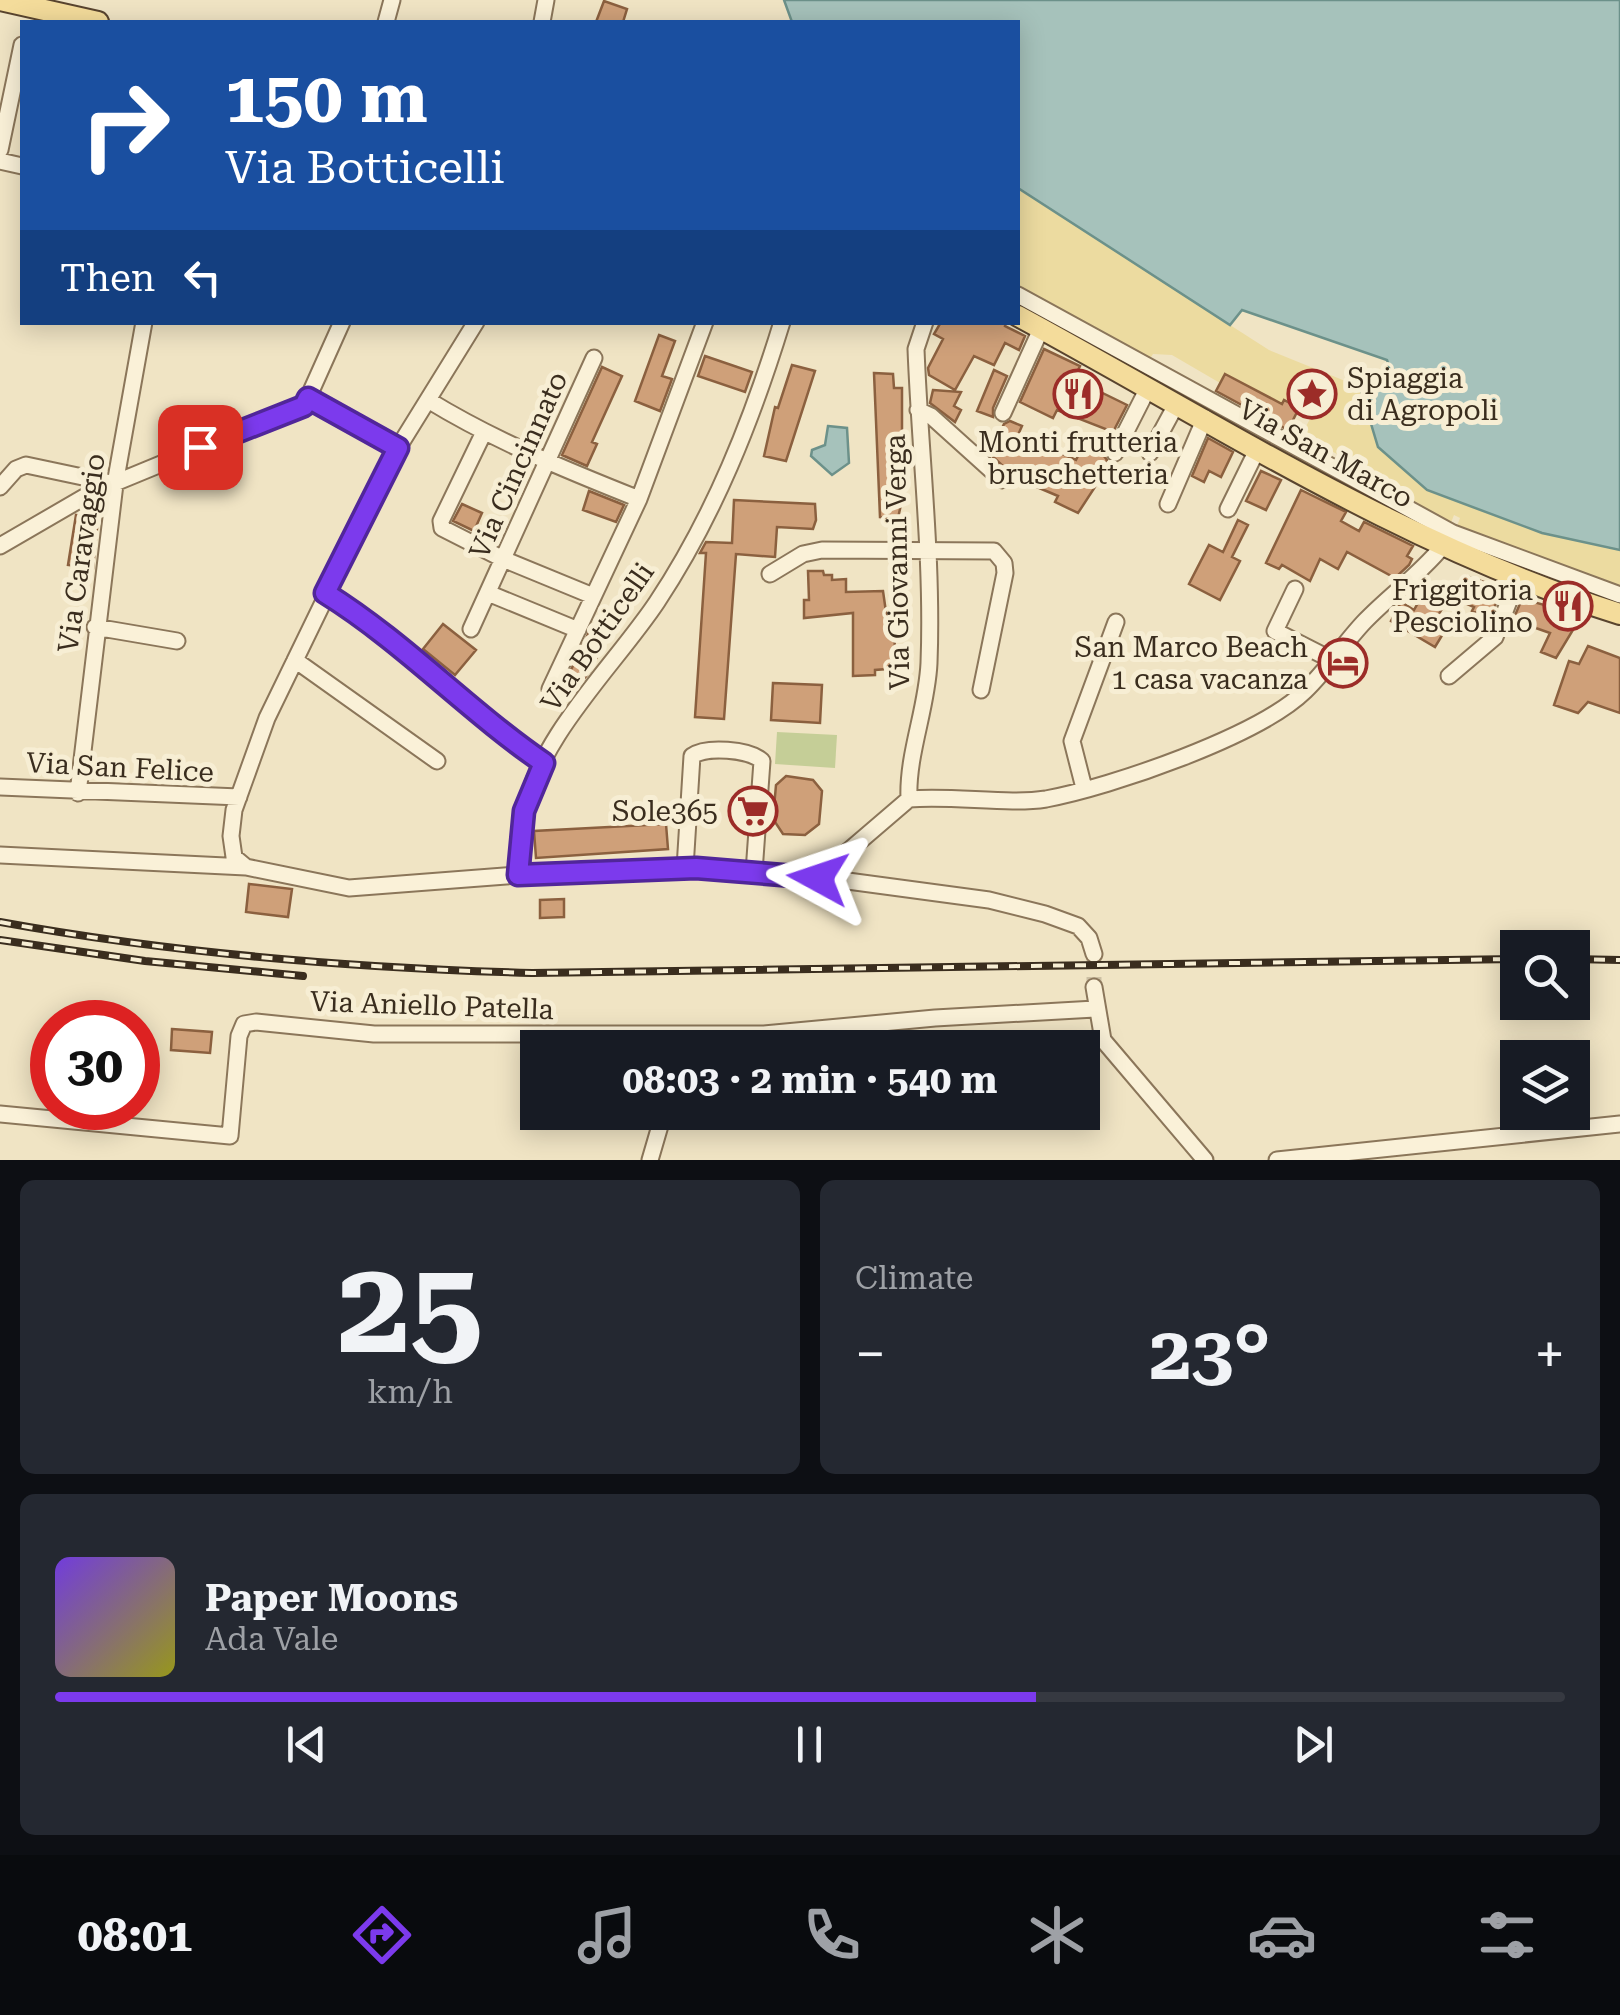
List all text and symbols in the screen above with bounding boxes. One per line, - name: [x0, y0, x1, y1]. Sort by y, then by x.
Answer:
- text: 150 m: [225, 57, 428, 139]
- icon: right: [60, 60, 190, 190]
- text: Via Botticelli: [225, 141, 505, 194]
- icon: left: [175, 250, 230, 305]
- text: Then: [60, 256, 155, 300]
- place label: Spiaggia di Agropoli: [1347, 362, 1498, 427]
- street label: Via Cincinnato: [462, 367, 574, 564]
- restaurant icon: Monti frutteria bruschetteria: [1052, 368, 1104, 420]
- place icon: Spiaggia di Agropoli: [1286, 368, 1338, 420]
- street label: Via San Marco: [1233, 392, 1419, 515]
- pin: [158, 405, 243, 490]
- icon: arrive: [173, 420, 228, 475]
- place label: Monti frutteria bruschetteria: [978, 426, 1178, 491]
- street label: Via Giovanni Verga: [879, 434, 916, 690]
- street label: Via Caravaggio: [51, 451, 112, 655]
- street label: Via Botticelli: [534, 557, 661, 718]
- place label: Friggitoria Pesciolino: [1392, 574, 1533, 639]
- restaurant icon: Friggitoria Pesciolino: [1542, 580, 1594, 632]
- place label: San Marco Beach 1 casa vacanza: [1075, 631, 1308, 696]
- hotel icon: San Marco Beach 1 casa vacanza: [1317, 637, 1369, 689]
- street label: Via San Felice: [25, 746, 215, 789]
- supermarket icon: Sole365: [727, 785, 779, 837]
- place label: Sole365: [612, 795, 718, 828]
- position arrow: [766, 826, 870, 930]
- map controls: [1500, 930, 1590, 1130]
- button: search: [1500, 930, 1590, 1020]
- street label: Via Aniello Patella: [310, 985, 554, 1026]
- speed limit sign: 30: [30, 1000, 160, 1130]
- button: layers: [1500, 1040, 1590, 1130]
- text: 08:03 · 2 min · 540 m: [623, 1058, 997, 1102]
- text: 25: [337, 1231, 483, 1384]
- text: Climate: [855, 1259, 973, 1297]
- text: 23°: [1149, 1309, 1271, 1397]
- text: −: [855, 1322, 886, 1386]
- text: +: [1534, 1322, 1565, 1386]
- text: km/h: [367, 1373, 453, 1411]
- text: Paper Moons: [205, 1576, 458, 1620]
- text: Ada Vale: [205, 1620, 338, 1658]
- icon: previous: [279, 1717, 334, 1772]
- icon: pause: [782, 1717, 837, 1772]
- icon: next: [1286, 1717, 1341, 1772]
- icon: directions: [347, 1900, 417, 1970]
- icon: music: [572, 1900, 642, 1970]
- icon: phone: [797, 1900, 867, 1970]
- icon: climate: [1022, 1900, 1092, 1970]
- icon: car: [1247, 1900, 1317, 1970]
- icon: filters: [1472, 1900, 1542, 1970]
- text: 08:01: [78, 1909, 192, 1962]

